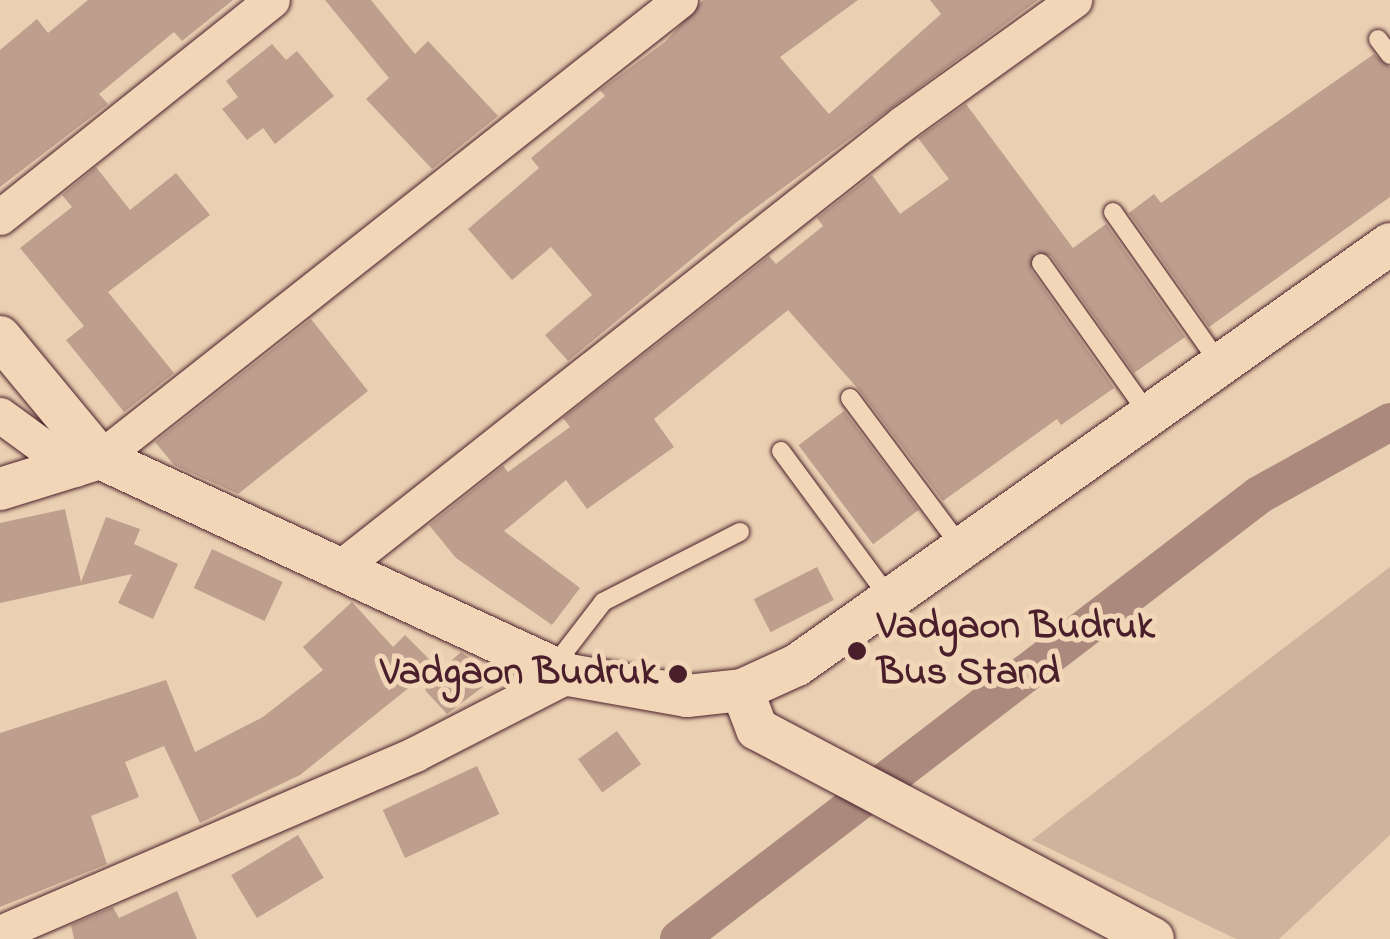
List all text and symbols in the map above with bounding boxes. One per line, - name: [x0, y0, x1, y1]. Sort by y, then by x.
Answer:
- place label: Vadgaon Budruk Bus Stand: [877, 604, 1155, 698]
- marker: Vadgaon Budruk Bus Stand: [846, 640, 868, 662]
- place label: Vadgaon Budruk: [380, 650, 658, 698]
- marker: Vadgaon Budruk: [667, 663, 689, 685]

